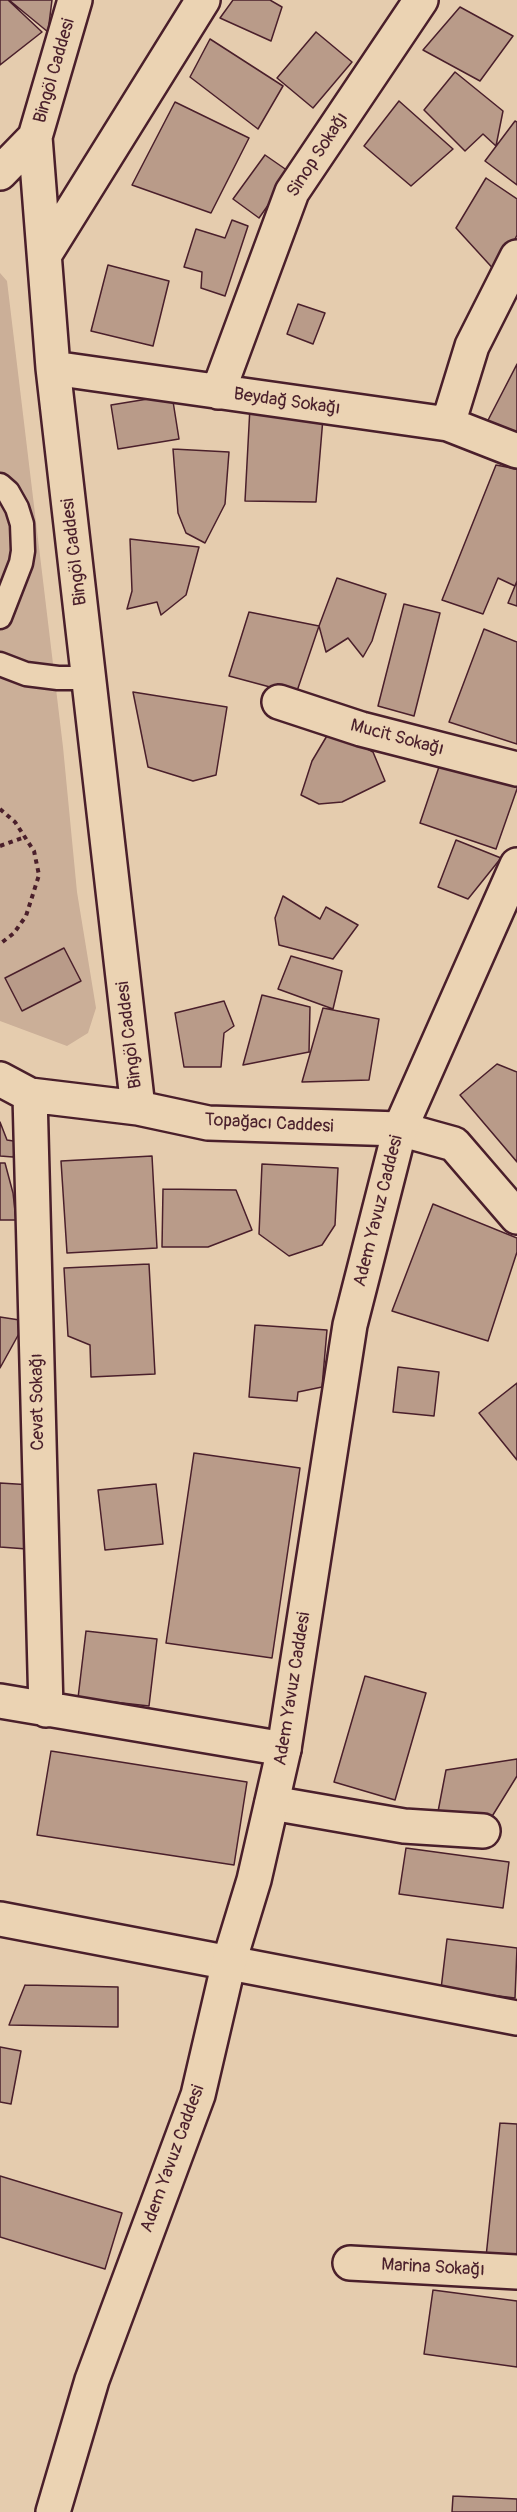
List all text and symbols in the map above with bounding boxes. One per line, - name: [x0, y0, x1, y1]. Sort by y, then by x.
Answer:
- street label: Bingöl Caddesi: [30, 16, 80, 126]
- street label: Sinop Sokağı: [283, 109, 353, 201]
- street label: Beydağ Sokağı: [232, 384, 342, 420]
- street label: Bingöl Caddesi: [58, 497, 92, 607]
- street label: Mucit Sokağı: [348, 715, 446, 761]
- street label: Bingöl Caddesi: [113, 980, 147, 1090]
- street label: Topağacı Caddesi: [204, 1110, 334, 1138]
- street label: Adem Yavuz Caddesi: [350, 1133, 408, 1289]
- street label: Cevat Sokağı: [26, 1353, 50, 1451]
- street label: Adem Yavuz Caddesi: [270, 1611, 316, 1767]
- street label: Adem Yavuz Caddesi: [136, 2082, 210, 2236]
- street label: Marina Sokağı: [381, 2255, 485, 2281]

